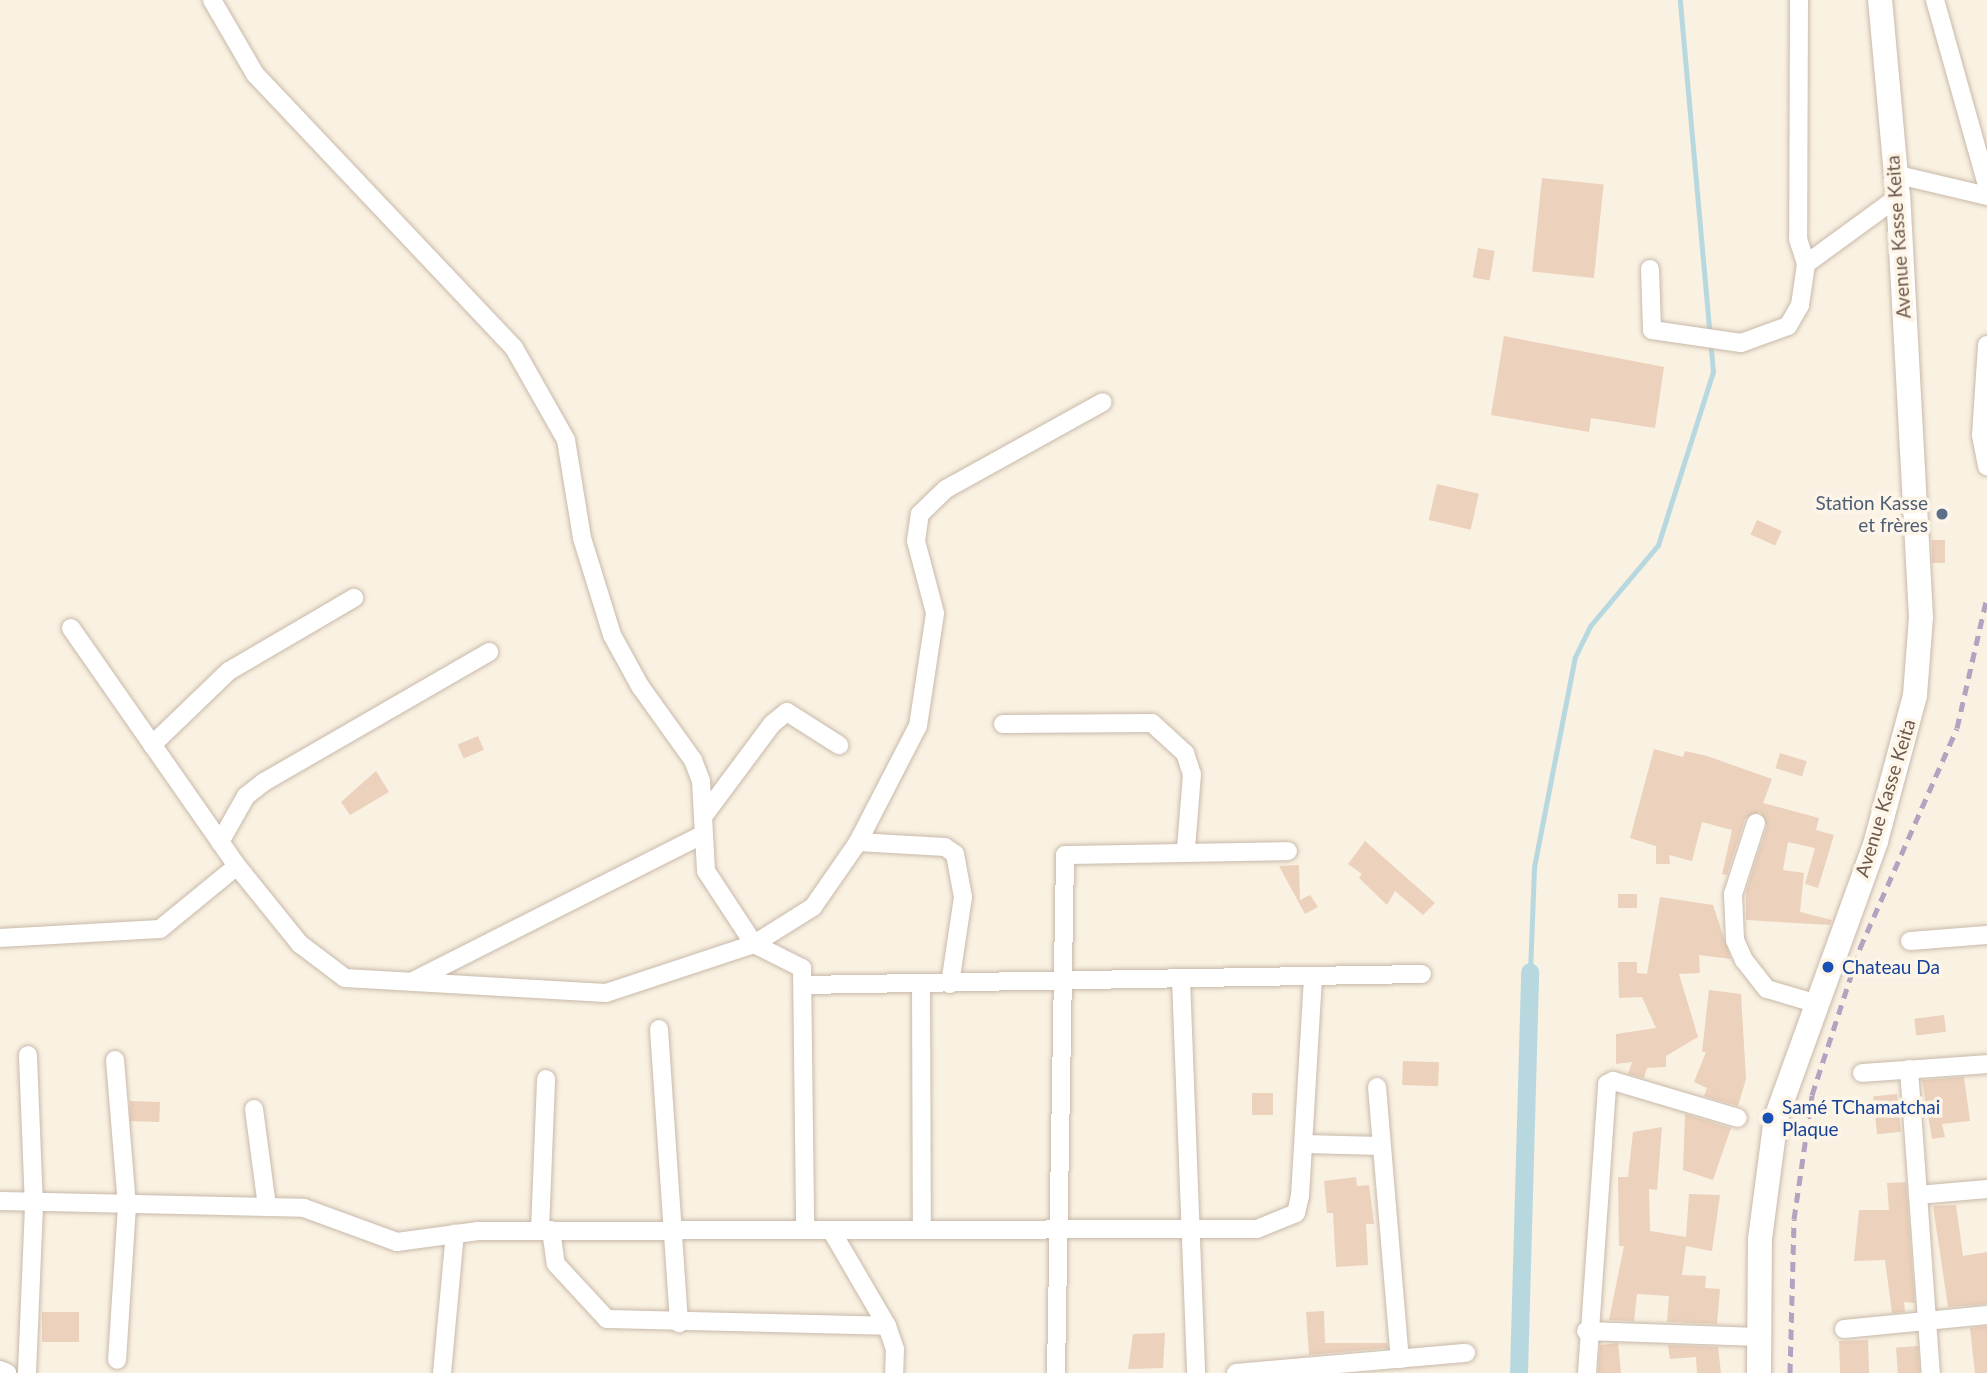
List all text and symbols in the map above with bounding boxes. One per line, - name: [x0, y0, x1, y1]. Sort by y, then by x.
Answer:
- street label: Avenue Kasse Keita: [1881, 155, 1915, 319]
- place label: Station Kasse et frères: [1816, 492, 1928, 536]
- marker: Station Kasse et frères: [1934, 506, 1950, 522]
- street label: Avenue Kasse Keita: [1850, 716, 1920, 880]
- place label: Chateau Da: [1842, 956, 1940, 978]
- marker: Chateau Da: [1820, 959, 1836, 975]
- place label: Samé TChamatchai Plaque: [1782, 1096, 1941, 1140]
- marker: Samé TChamatchai Plaque: [1760, 1110, 1776, 1126]

